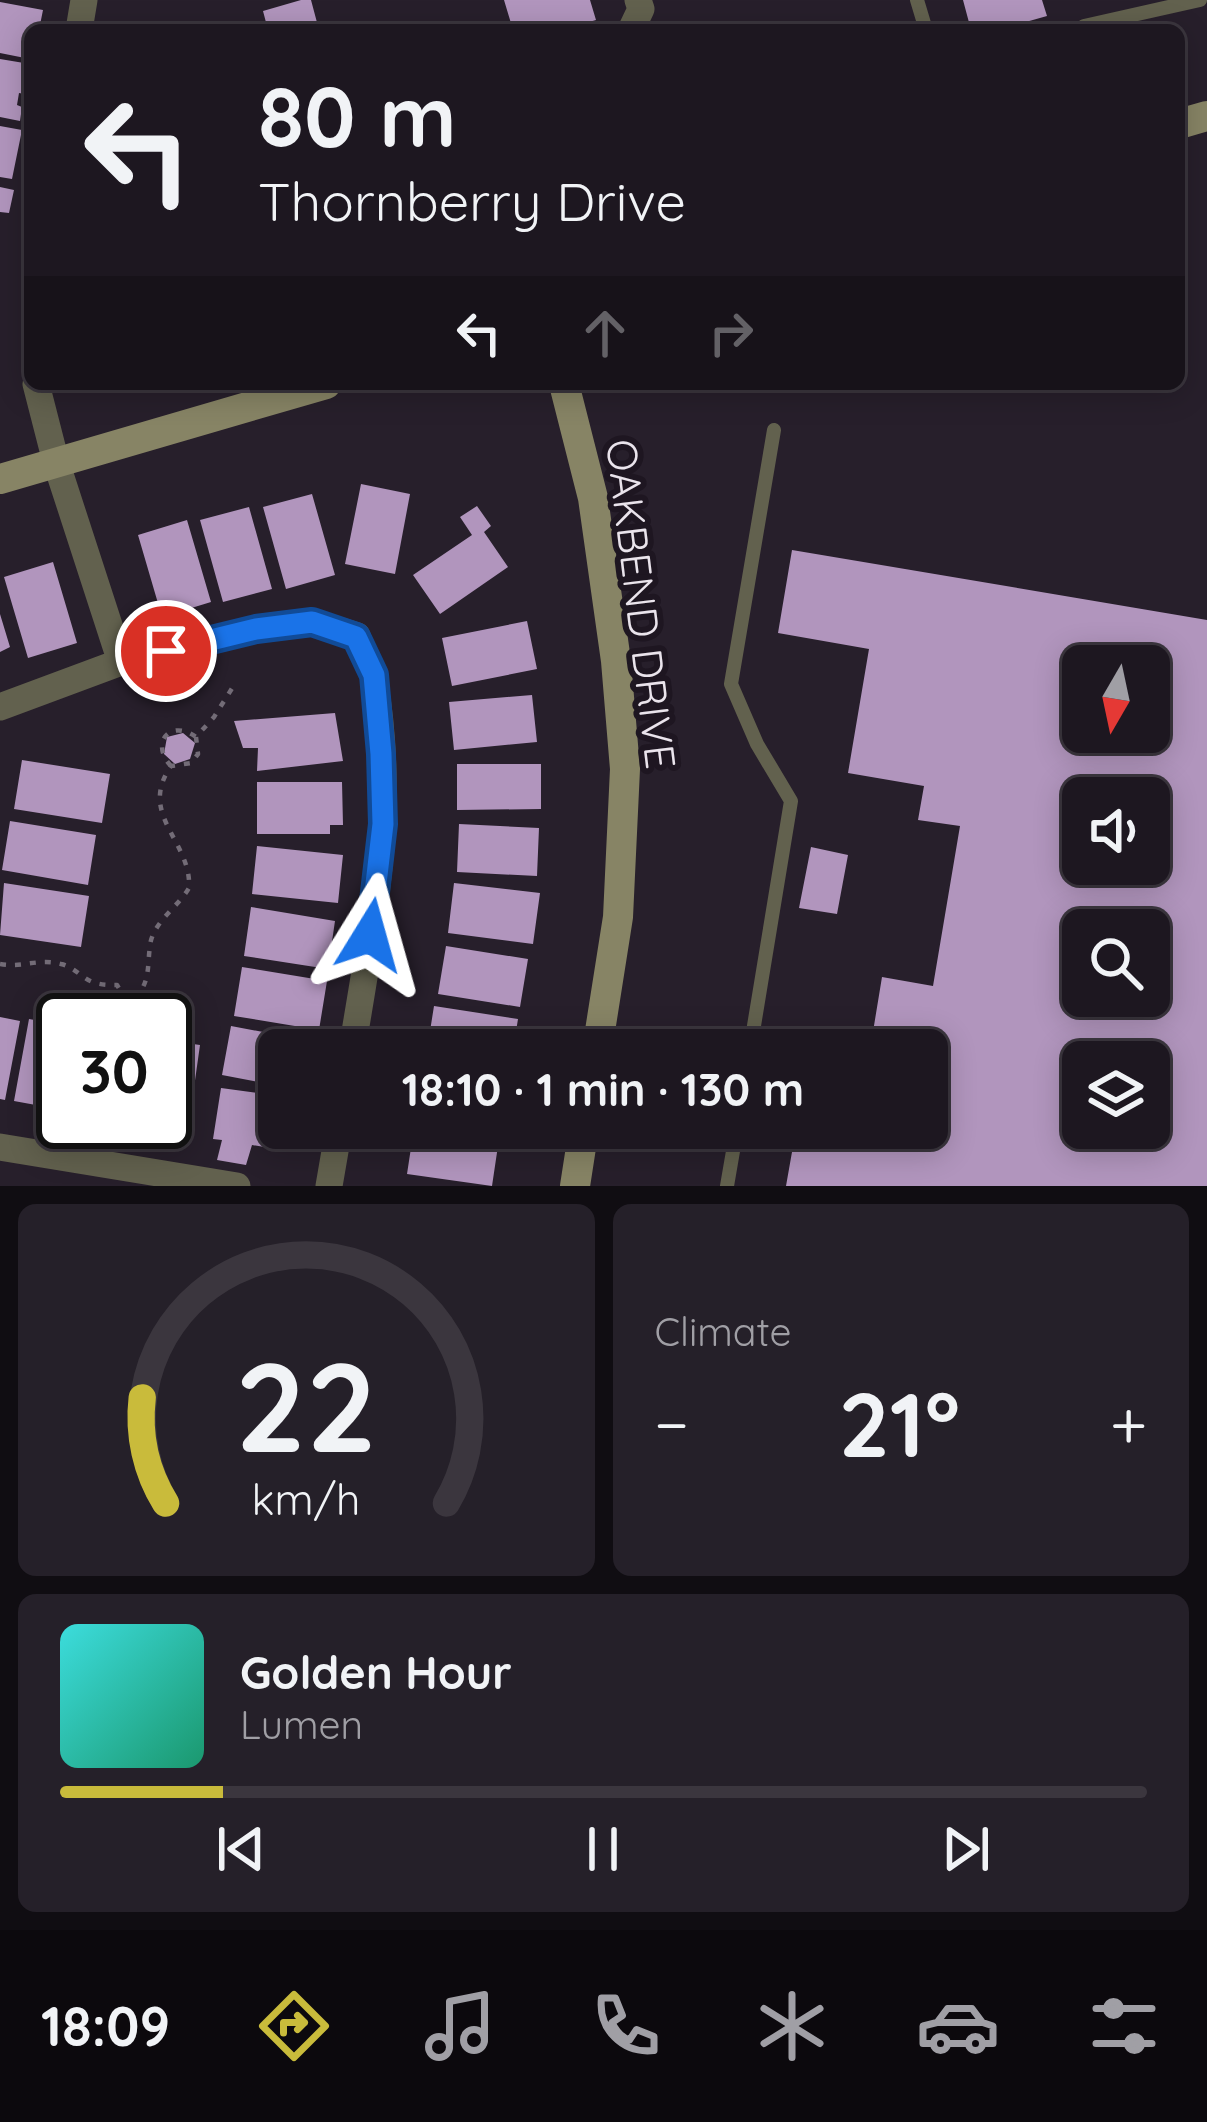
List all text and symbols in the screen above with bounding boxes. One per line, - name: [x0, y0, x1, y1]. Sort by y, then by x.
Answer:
- text: 80 m: [258, 63, 457, 168]
- icon: left: [60, 72, 216, 228]
- text: Thornberry Drive: [258, 167, 686, 235]
- icon: left: [446, 300, 512, 366]
- icon: ahead: [572, 300, 638, 366]
- icon: right: [698, 300, 764, 366]
- street label: OAKBEND DRIVE: [595, 436, 688, 772]
- pin: [115, 600, 217, 702]
- icon: arrive: [133, 618, 199, 684]
- north arrow: [1062, 645, 1170, 753]
- map controls: [1062, 645, 1170, 1149]
- button: sound: [1062, 777, 1170, 885]
- position arrow: [307, 872, 433, 998]
- button: search: [1062, 909, 1170, 1017]
- speed limit sign: 30: [36, 993, 192, 1149]
- button: layers: [1062, 1041, 1170, 1149]
- text: 18:10 · 1 min · 130 m: [402, 1061, 804, 1117]
- text: Climate: [655, 1307, 792, 1356]
- text: 22: [235, 1327, 377, 1483]
- text: 21°: [839, 1367, 960, 1480]
- text: −: [655, 1382, 689, 1465]
- text: +: [1110, 1382, 1147, 1465]
- text: km/h: [252, 1472, 361, 1526]
- text: Golden Hour: [240, 1644, 512, 1700]
- text: Lumen: [240, 1700, 363, 1749]
- icon: previous: [208, 1816, 274, 1882]
- icon: pause: [570, 1816, 636, 1882]
- icon: next: [933, 1816, 999, 1882]
- icon: directions: [252, 1984, 336, 2068]
- icon: music: [418, 1984, 502, 2068]
- icon: phone: [584, 1984, 668, 2068]
- icon: climate: [750, 1984, 834, 2068]
- icon: car: [916, 1984, 1000, 2068]
- icon: filters: [1082, 1984, 1166, 2068]
- text: 18:09: [41, 1992, 170, 2060]

